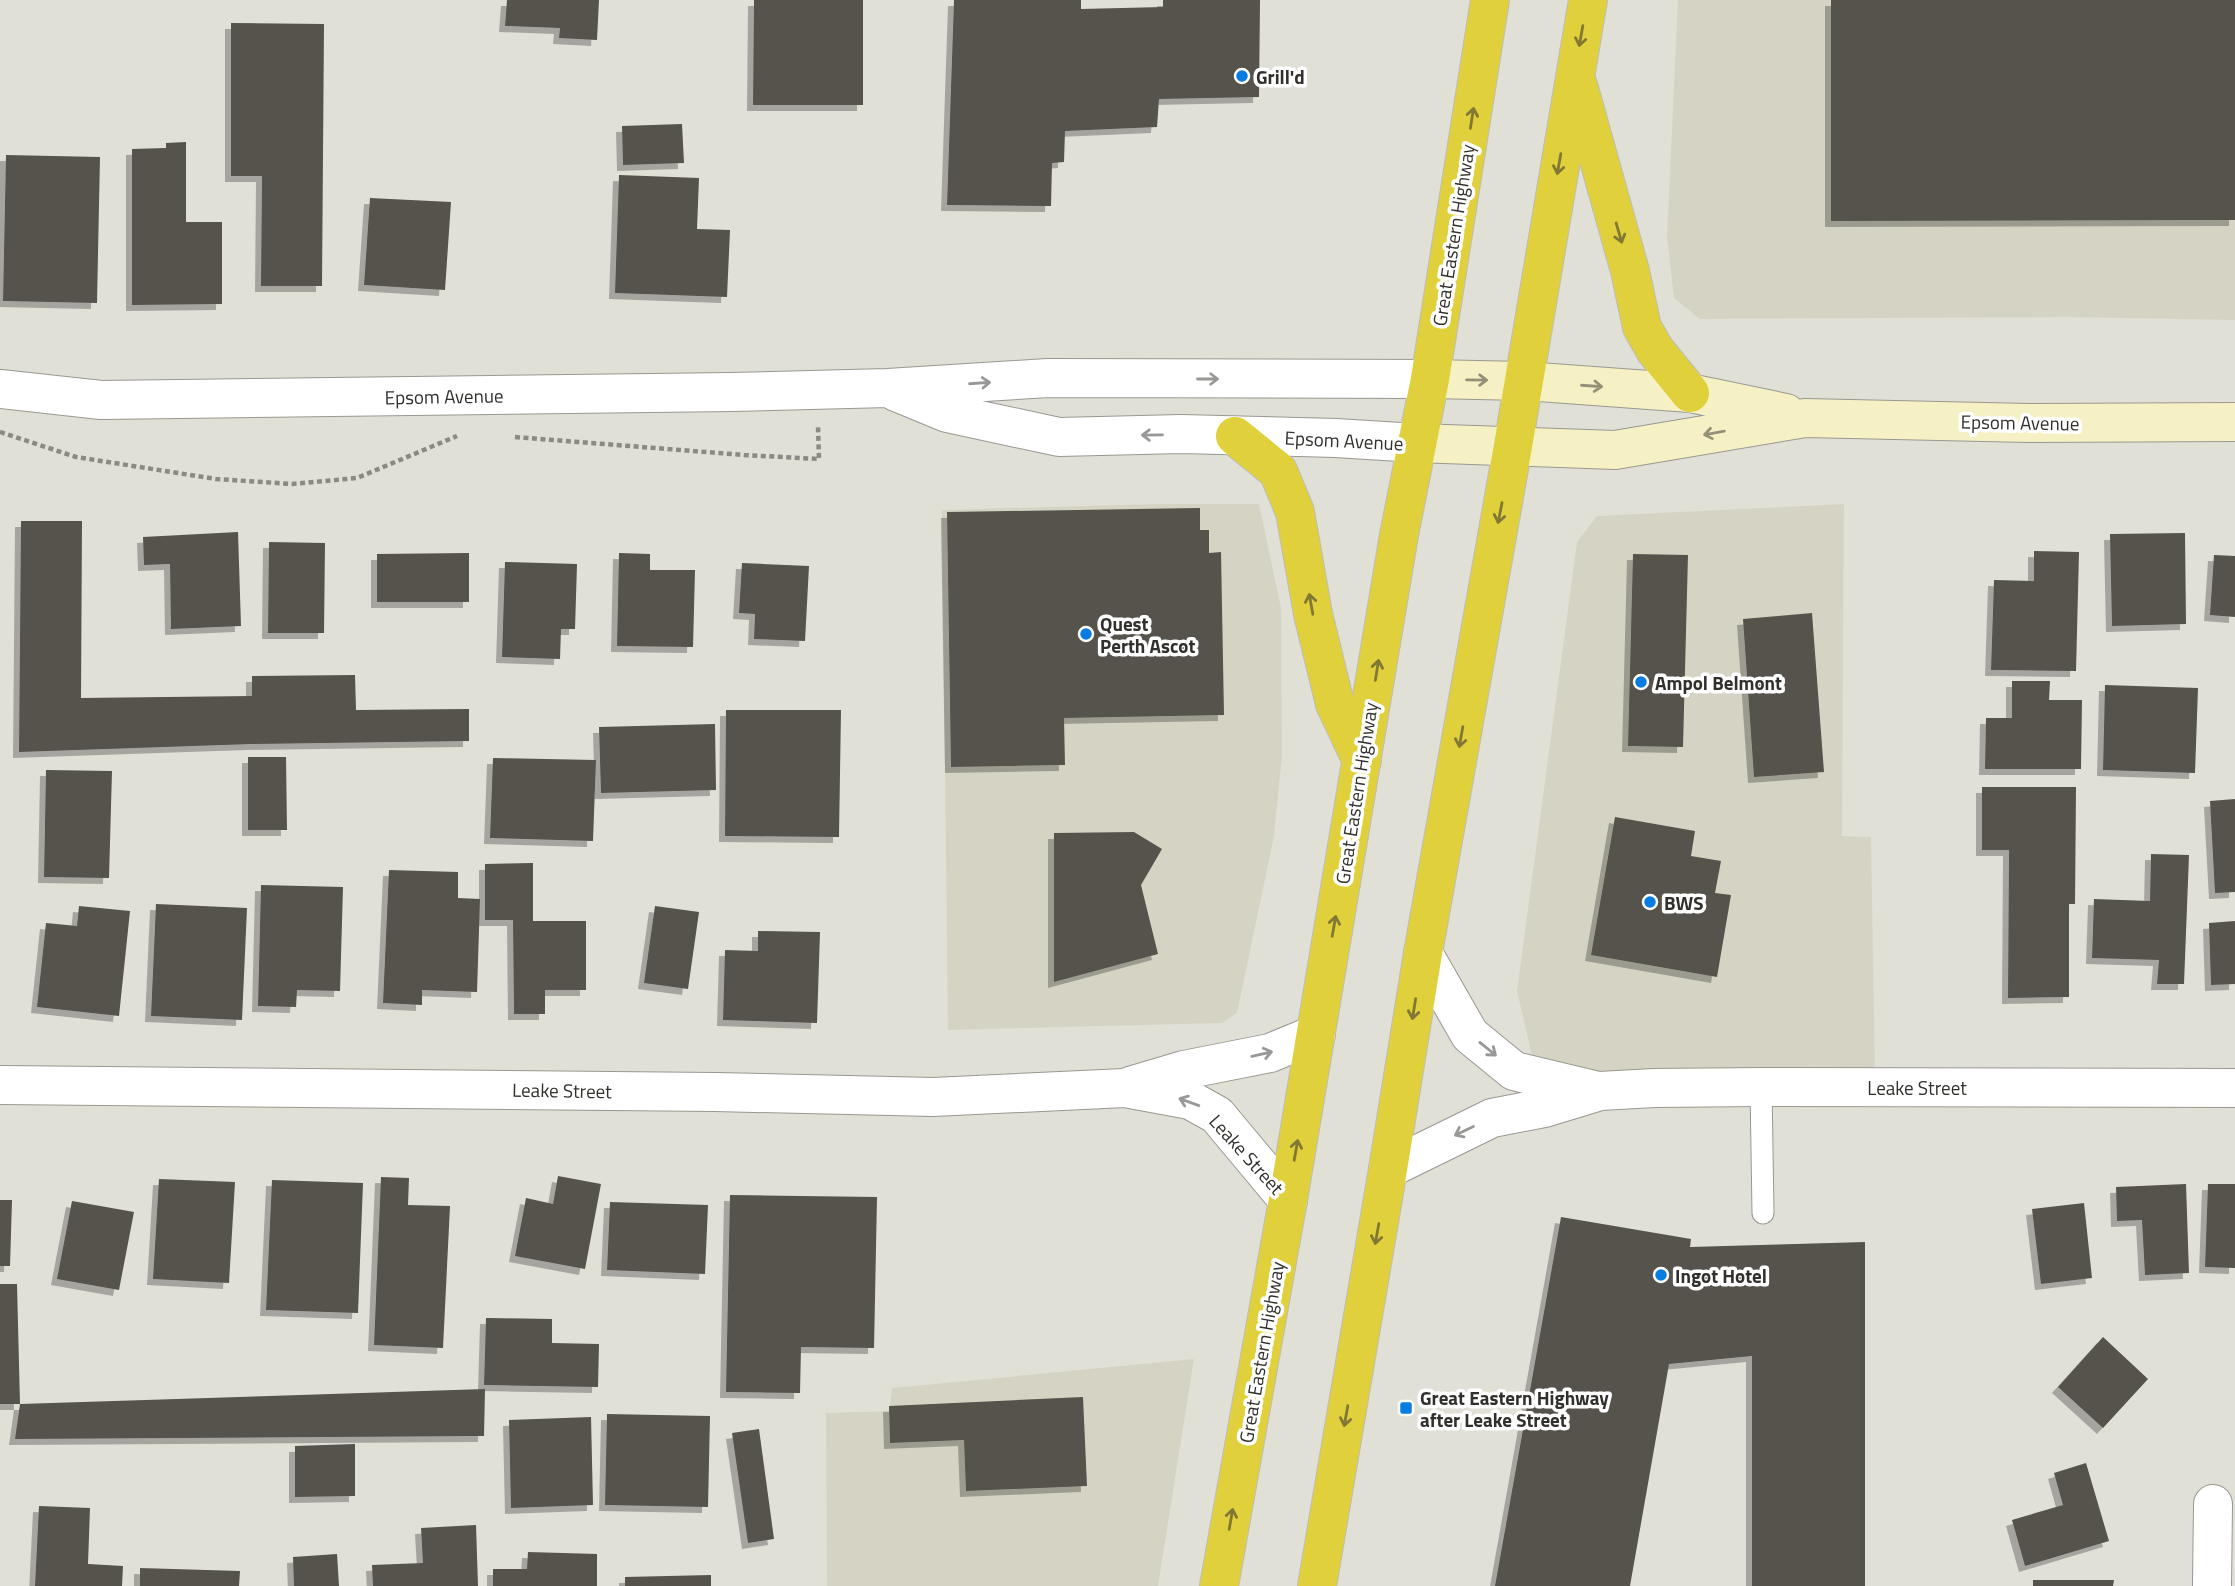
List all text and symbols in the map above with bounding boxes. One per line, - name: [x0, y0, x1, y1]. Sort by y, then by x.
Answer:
- one-way arrow: [1574, 24, 1587, 47]
- place label: Grill'd: [1256, 62, 1305, 91]
- marker: Grill'd: [1234, 68, 1250, 84]
- one-way arrow: [1466, 108, 1479, 130]
- street label: Great Eastern Highway: [1424, 142, 1482, 328]
- one-way arrow: [1552, 152, 1565, 175]
- one-way arrow: [1613, 221, 1626, 244]
- one-way arrow: [1196, 372, 1219, 386]
- one-way arrow: [1465, 373, 1488, 387]
- one-way arrow: [968, 376, 991, 389]
- street label: Epsom Avenue: [384, 380, 504, 412]
- one-way arrow: [1580, 380, 1603, 393]
- street label: Epsom Avenue: [1960, 406, 2080, 438]
- street label: Epsom Avenue: [1284, 422, 1404, 458]
- one-way arrow: [1703, 427, 1726, 440]
- one-way arrow: [1141, 428, 1164, 442]
- one-way arrow: [1493, 501, 1507, 524]
- one-way arrow: [1304, 593, 1317, 616]
- place label: Quest Perth Ascot: [1100, 609, 1195, 660]
- marker: Quest Perth Ascot: [1078, 626, 1094, 642]
- one-way arrow: [1371, 659, 1384, 681]
- place label: Ampol Belmont: [1655, 668, 1782, 697]
- marker: Ampol Belmont: [1633, 674, 1649, 690]
- street label: Great Eastern Highway: [1327, 700, 1385, 886]
- one-way arrow: [1454, 725, 1467, 748]
- place label: BWS: [1664, 888, 1704, 917]
- marker: BWS: [1642, 894, 1658, 910]
- one-way arrow: [1328, 915, 1341, 938]
- one-way arrow: [1407, 997, 1420, 1020]
- one-way arrow: [1478, 1042, 1496, 1057]
- one-way arrow: [1250, 1047, 1273, 1060]
- street label: Leake Street: [1867, 1073, 1967, 1102]
- street label: Leake Street: [512, 1075, 612, 1105]
- one-way arrow: [1179, 1095, 1200, 1107]
- street label: Leake Street: [1203, 1107, 1291, 1201]
- one-way arrow: [1454, 1125, 1475, 1139]
- one-way arrow: [1290, 1139, 1303, 1162]
- one-way arrow: [1370, 1222, 1383, 1245]
- street label: Great Eastern Highway: [1231, 1259, 1291, 1445]
- place label: Ingot Hotel: [1675, 1261, 1767, 1290]
- marker: Ingot Hotel: [1653, 1267, 1669, 1283]
- place label: Great Eastern Highway after Leake Street: [1420, 1383, 1609, 1434]
- marker: Great Eastern Highway after Leake Street: [1398, 1400, 1414, 1416]
- one-way arrow: [1339, 1404, 1352, 1427]
- one-way arrow: [1225, 1508, 1238, 1531]

